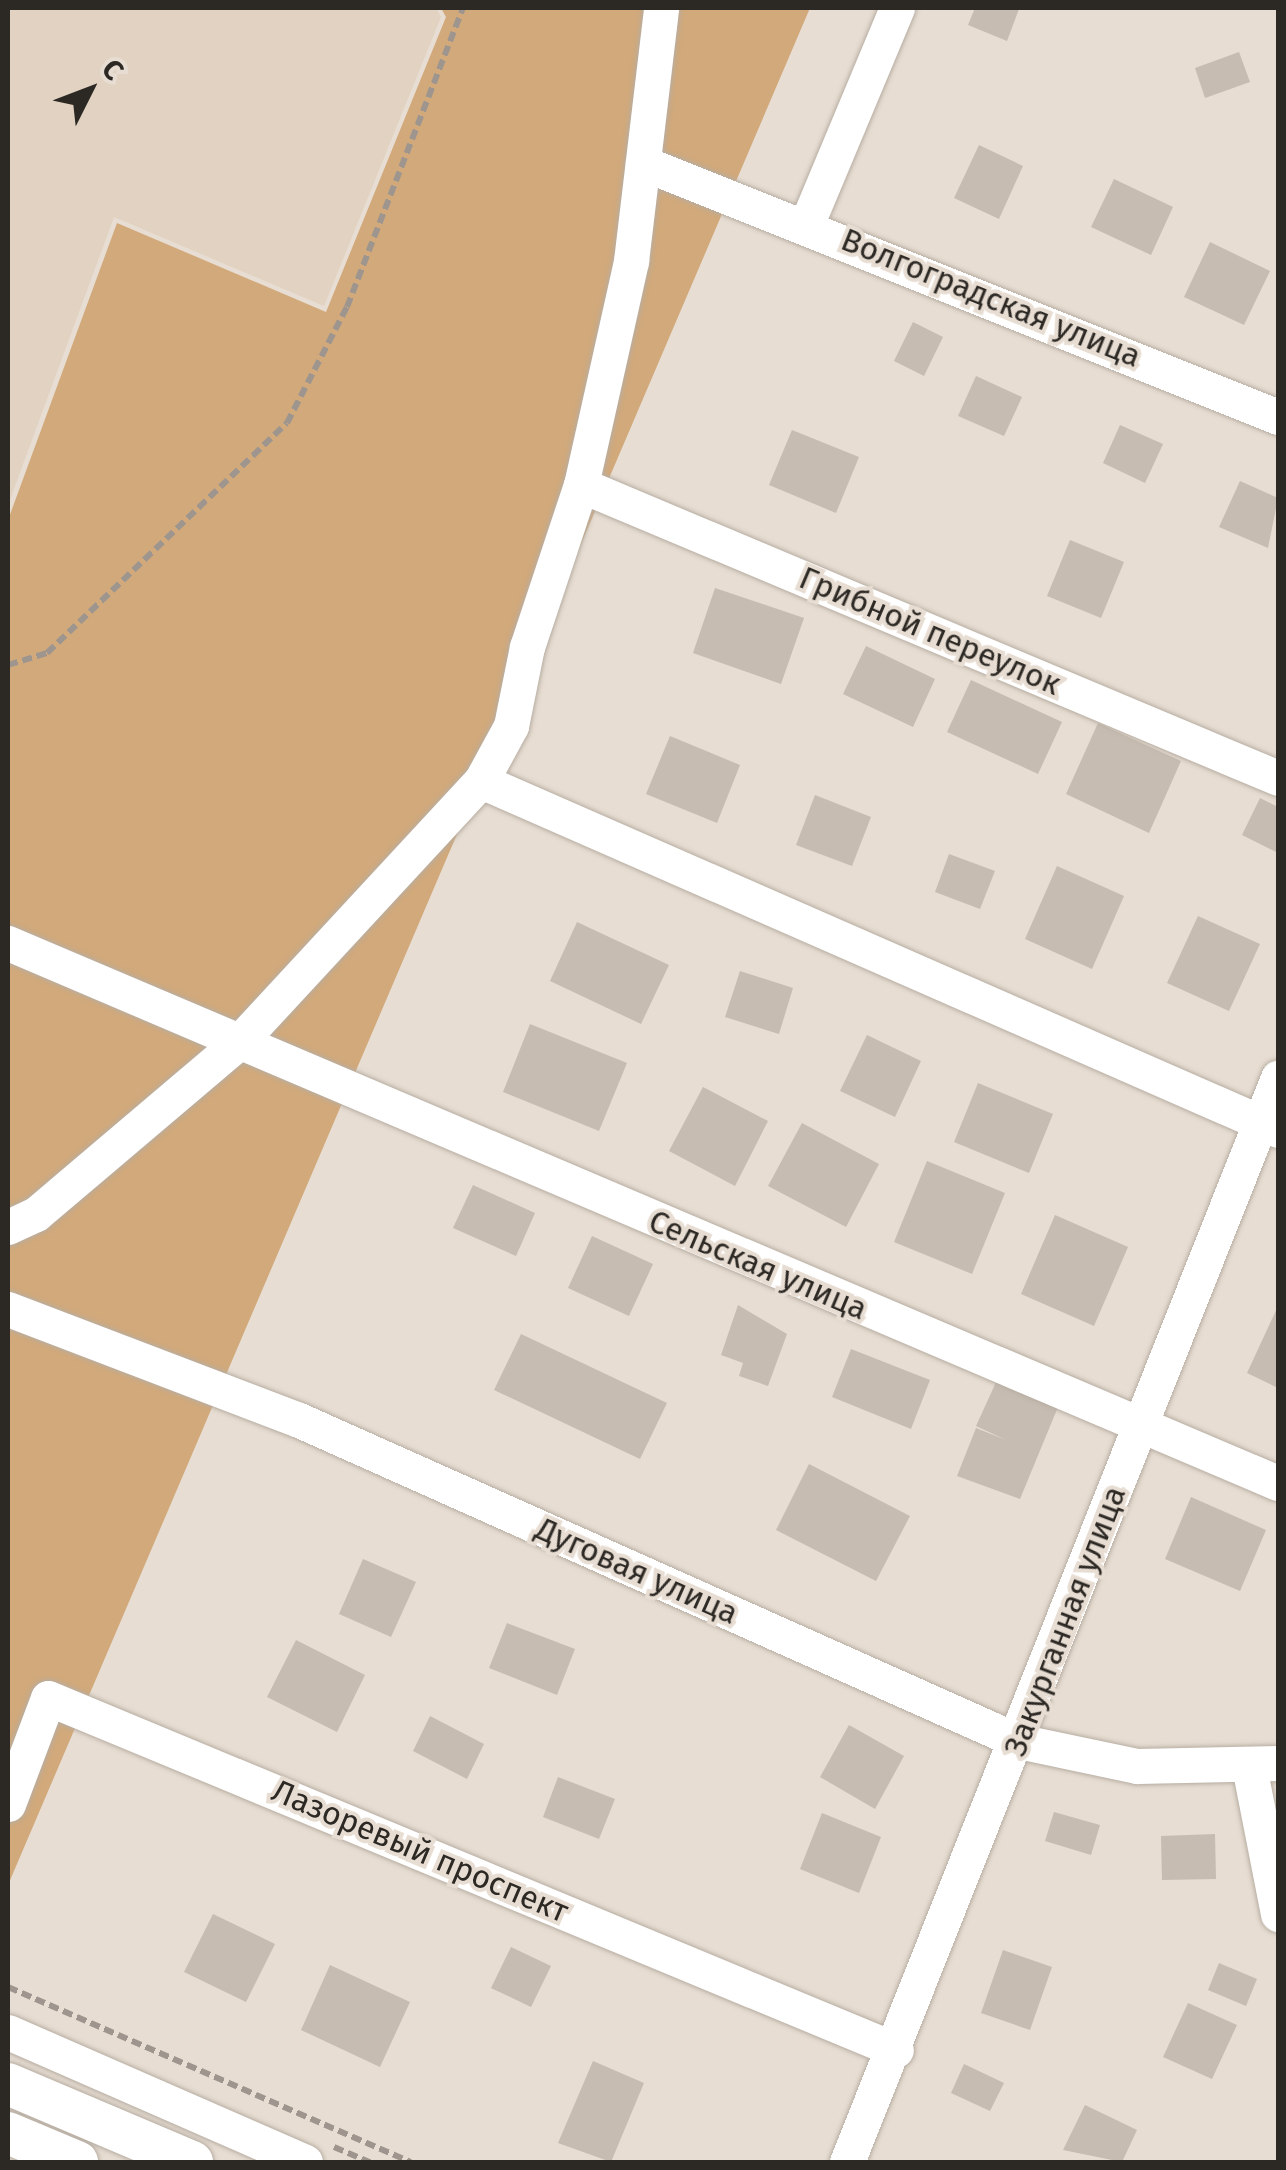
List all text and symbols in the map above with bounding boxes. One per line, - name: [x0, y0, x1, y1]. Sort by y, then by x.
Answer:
- north arrow: [40, 40, 140, 140]
- text: С: [95, 53, 130, 87]
- street label: Волгоградская улица: [836, 220, 1146, 376]
- street label: Грибной переулок: [794, 559, 1066, 703]
- street label: Сельская улица: [643, 1202, 873, 1328]
- street label: Закурганная улица: [996, 1481, 1134, 1761]
- street label: Дуговая улица: [530, 1509, 744, 1633]
- street label: Лазоревый проспект: [266, 1771, 574, 1931]

